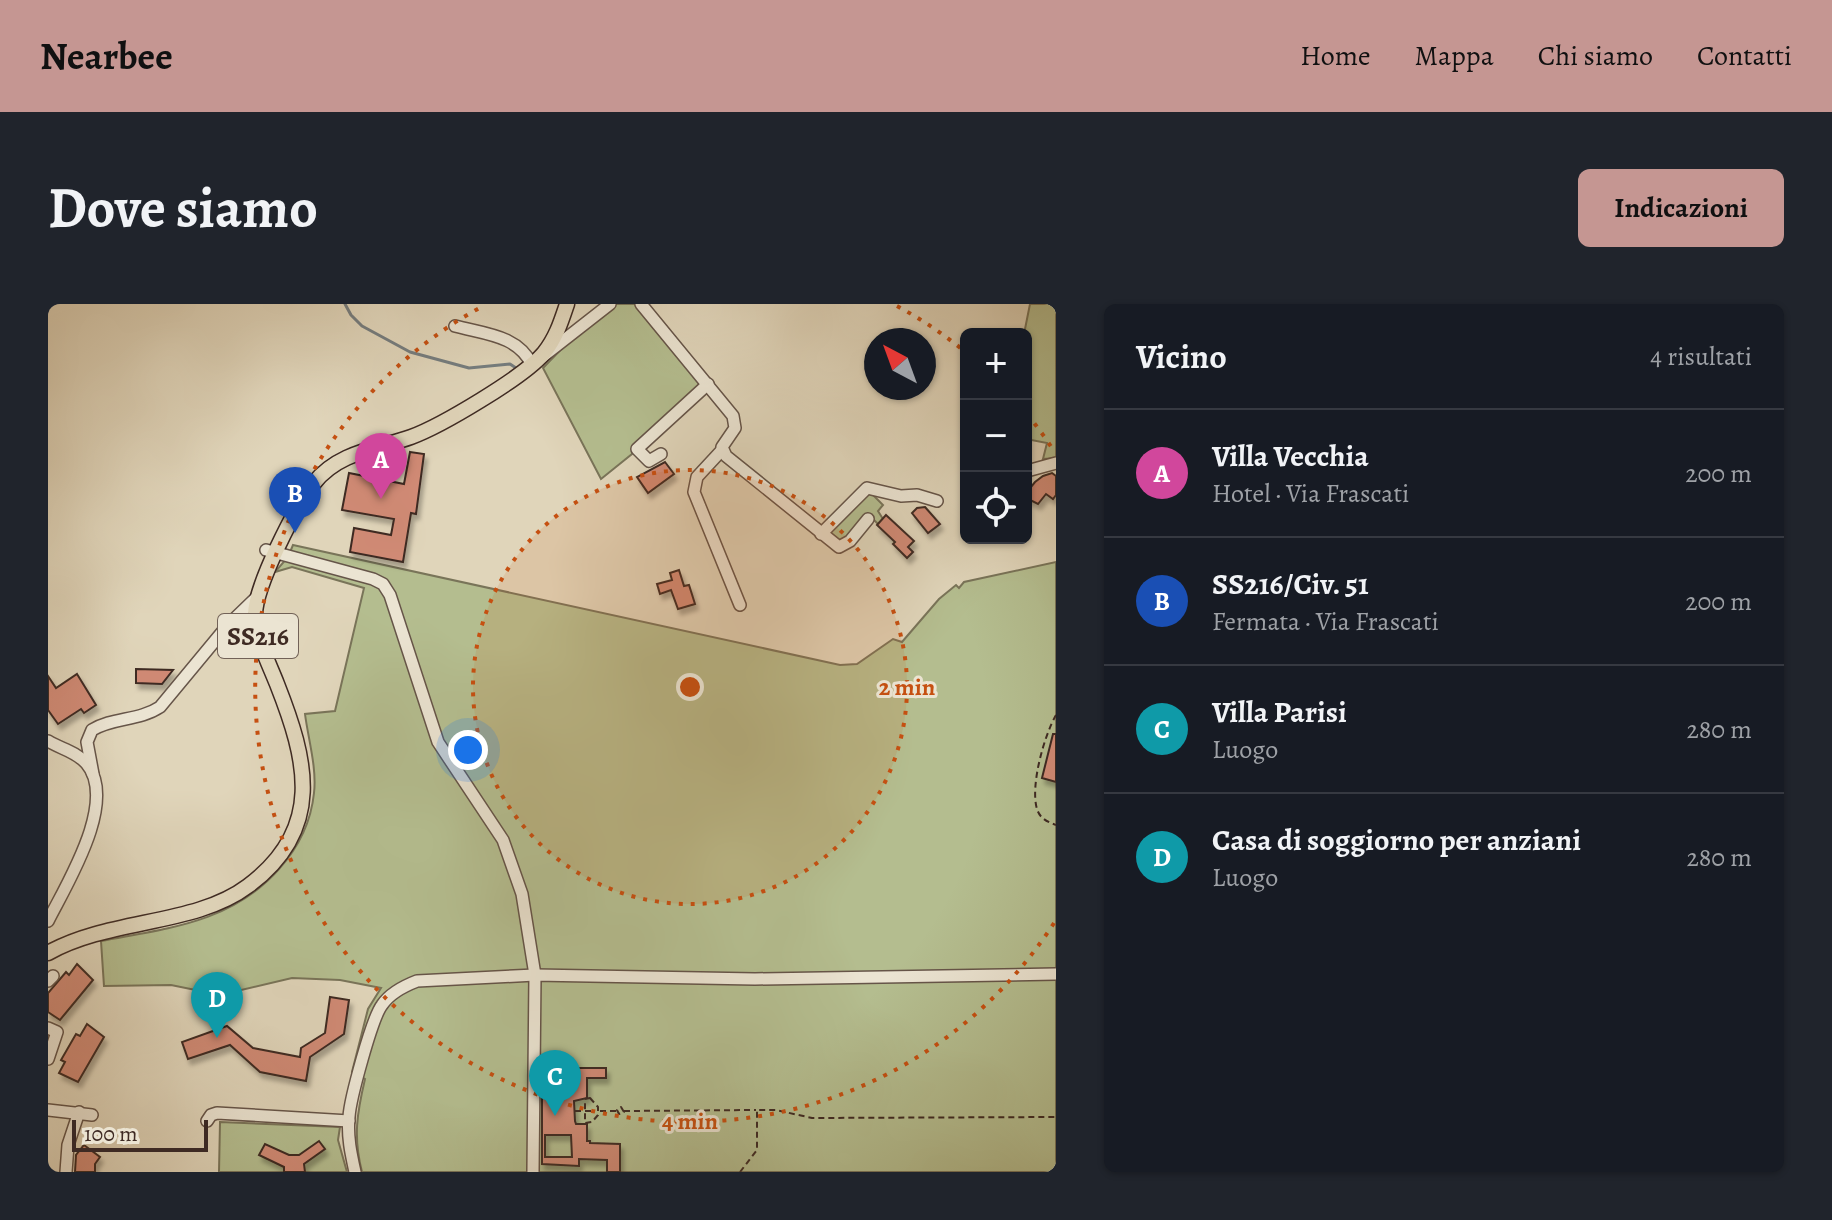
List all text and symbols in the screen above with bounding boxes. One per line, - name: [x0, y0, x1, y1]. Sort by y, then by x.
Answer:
- text: Nearbee: [40, 30, 173, 82]
- text: Home: [1300, 37, 1371, 75]
- text: Mappa: [1415, 37, 1494, 75]
- text: Chi siamo: [1538, 37, 1653, 75]
- text: Contatti: [1697, 37, 1792, 75]
- button: Indicazioni: [1578, 169, 1784, 247]
- text: Dove siamo: [48, 170, 318, 246]
- north arrow: [864, 328, 936, 400]
- map controls: [960, 328, 1032, 544]
- button: +: [960, 328, 1032, 400]
- text: Vicino: [1136, 333, 1227, 380]
- text: 4 risultati: [1650, 339, 1752, 374]
- button: −: [960, 400, 1032, 472]
- pin: A: [355, 433, 407, 499]
- text: Villa Vecchia: [1212, 436, 1369, 476]
- text: A: [1154, 456, 1170, 491]
- text: 200 m: [1685, 456, 1752, 491]
- pin: B: [269, 467, 321, 533]
- button: locate: [960, 472, 1032, 544]
- text: Hotel · Via Frascati: [1212, 476, 1409, 511]
- text: SS216/Civ. 51: [1212, 564, 1369, 604]
- text: B: [1154, 584, 1170, 619]
- text: 200 m: [1685, 584, 1752, 619]
- text: Fermata · Via Frascati: [1212, 604, 1439, 639]
- road number: SS216: [218, 614, 298, 658]
- text: 2 min: [879, 671, 936, 703]
- centre of rings: [676, 673, 704, 701]
- text: Villa Parisi: [1212, 692, 1347, 732]
- text: C: [1154, 712, 1170, 747]
- text: 280 m: [1686, 712, 1752, 747]
- your location: [448, 730, 488, 770]
- text: Luogo: [1212, 732, 1278, 767]
- text: Casa di soggiorno per anziani: [1212, 820, 1581, 860]
- text: D: [1153, 840, 1171, 875]
- text: 280 m: [1686, 840, 1752, 875]
- text: Luogo: [1212, 860, 1278, 895]
- pin: D: [191, 972, 243, 1038]
- pin: C: [529, 1050, 581, 1116]
- text: 4 min: [662, 1105, 719, 1137]
- scale bar: [72, 1116, 208, 1152]
- text: 100 m: [84, 1119, 138, 1149]

